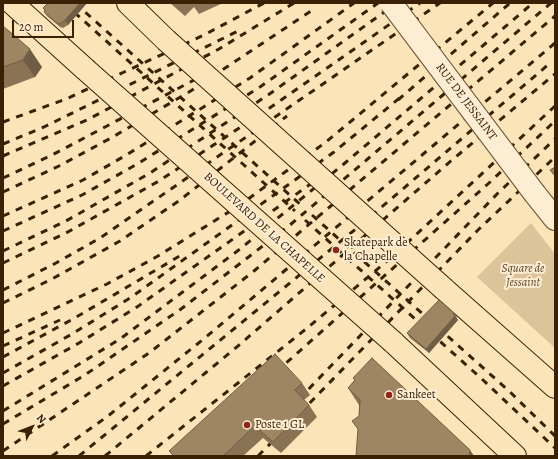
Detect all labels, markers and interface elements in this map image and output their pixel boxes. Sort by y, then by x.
scale bar [14,12,76,38]
text: 20 m [19,19,43,35]
street label: RUE DE JESSAINT [432,61,500,143]
street label: BOULEVARD DE LA CHAPELLE [200,170,328,286]
place label: Skatepark de la Chapelle [344,236,408,264]
marker: Skatepark de la Chapelle [331,245,341,255]
park label: Square de Jessaint [502,262,544,290]
place label: Sankeet [397,388,436,402]
marker: Sankeet [384,390,394,400]
north arrow [12,407,52,447]
text: N [33,411,50,427]
place label: Poste 1 GL [255,418,304,432]
marker: Poste 1 GL [242,420,252,430]

